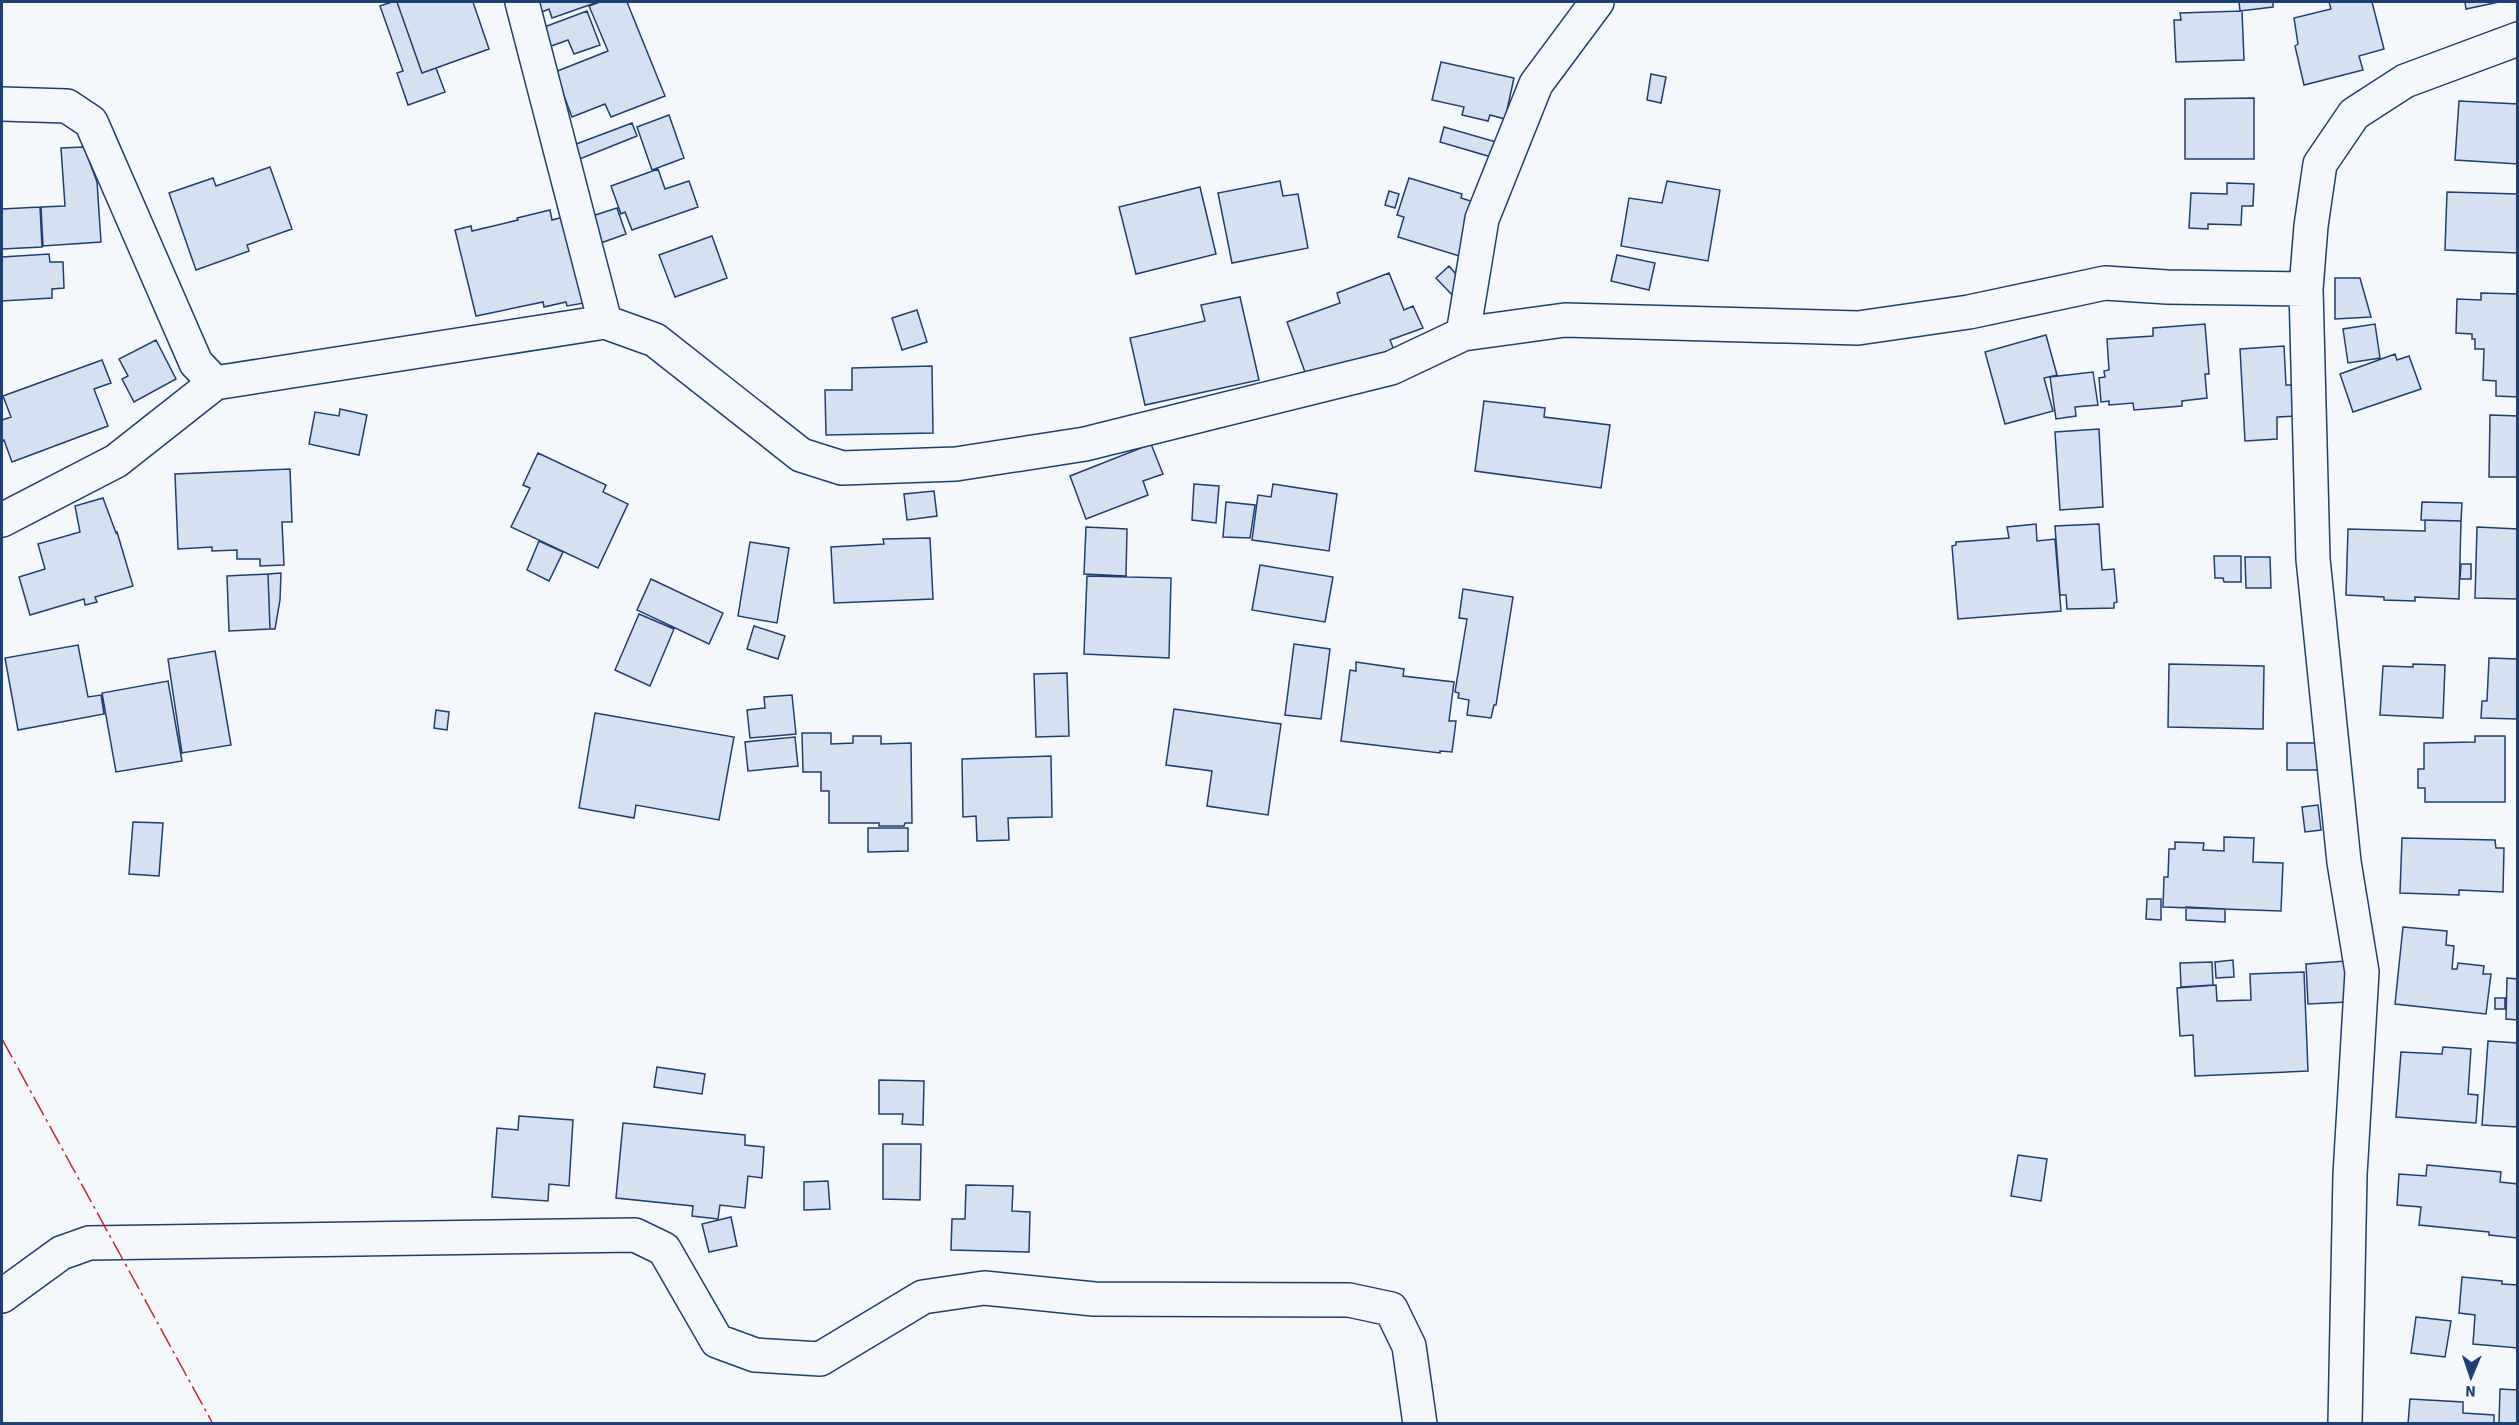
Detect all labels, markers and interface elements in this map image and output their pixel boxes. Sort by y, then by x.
north arrow [2441,1347,2501,1407]
text: N [2465,1380,2476,1402]

